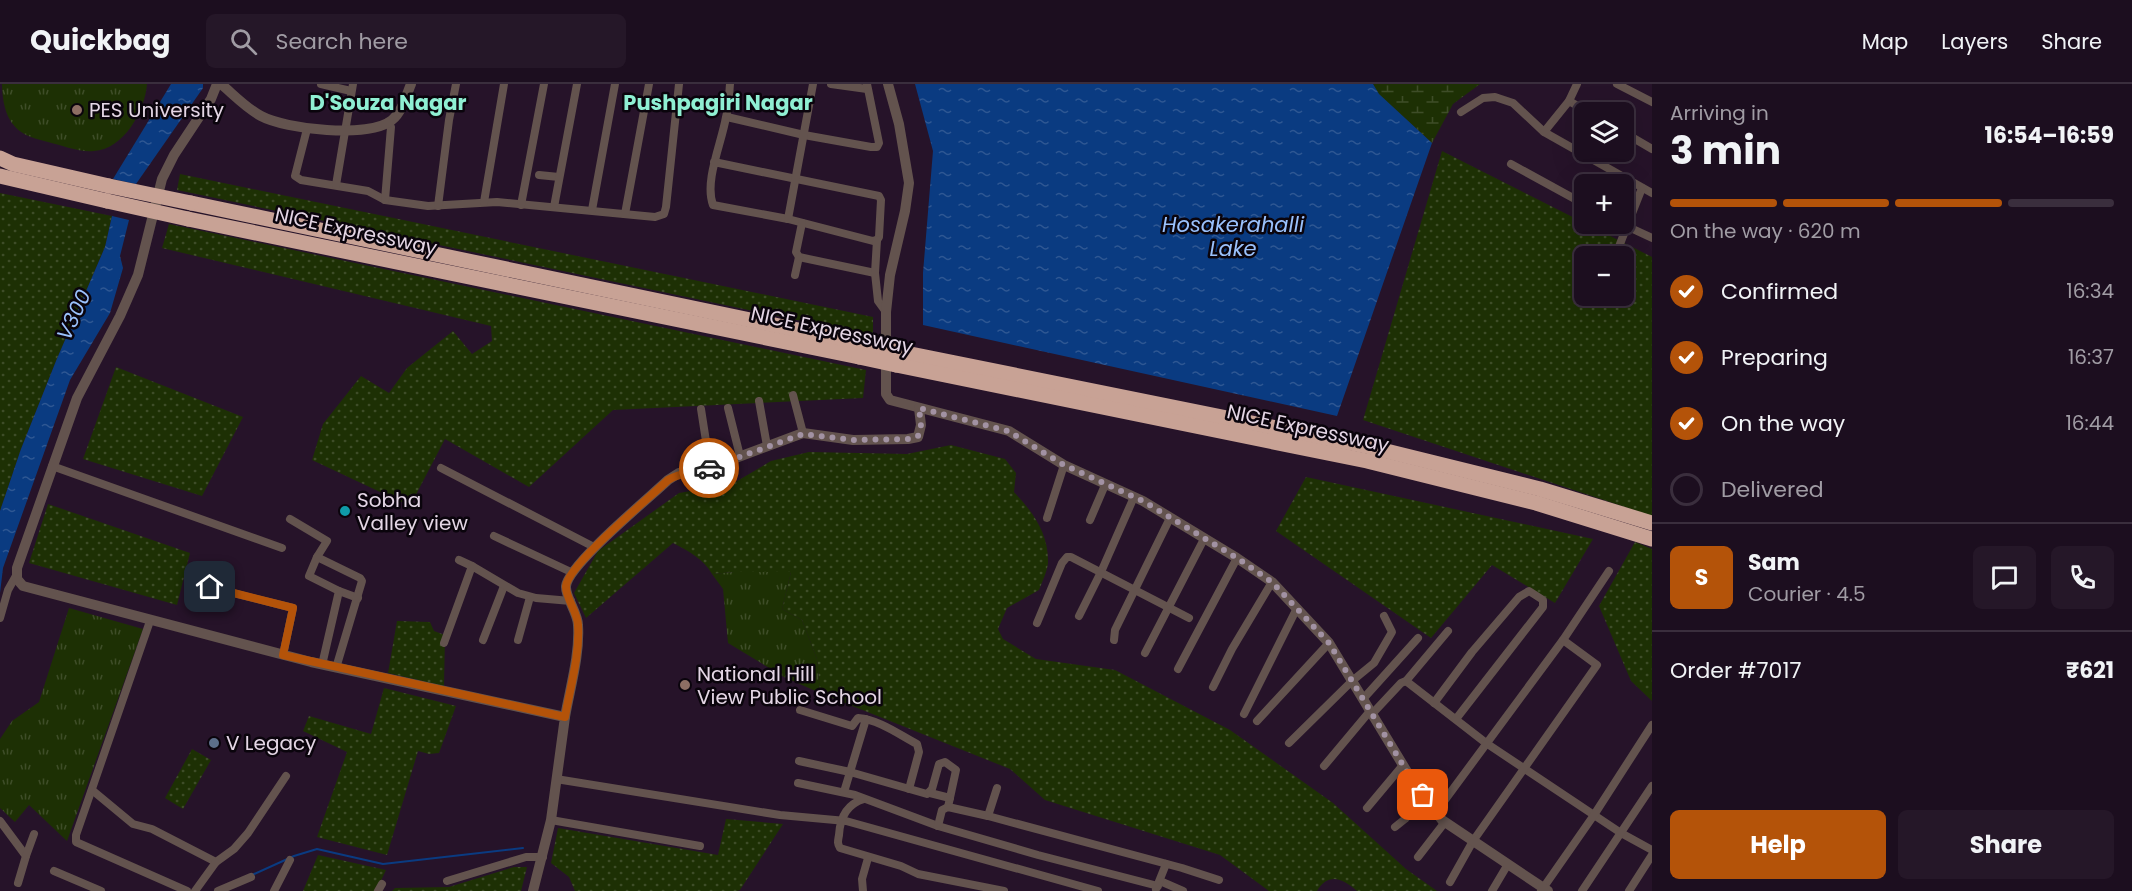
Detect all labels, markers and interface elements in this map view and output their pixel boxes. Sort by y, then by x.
search box [206,14,626,68]
text: Quickbag [30,21,170,60]
icon: search [227,25,260,58]
text: Search here [275,26,408,57]
text: Map [1862,27,1908,56]
text: Layers [1941,27,2008,56]
text: Share [2041,27,2102,56]
district label: D'Souza Nagar [309,88,467,117]
district label: Pushpagiri Nagar [623,88,813,117]
place label: PES University [89,96,224,124]
text: Arriving in [1670,99,1769,127]
map controls [1574,102,1634,306]
button: layers [1574,102,1634,162]
marker: PES University [70,103,84,117]
text: 16:54–16:59 [1985,120,2114,151]
text: 3 min [1670,123,1781,178]
button: + [1574,174,1634,234]
street label: NICE Expressway [272,200,440,262]
water label: Hosakerahalli Lake [1162,210,1305,263]
text: On the way · 620 m [1670,217,1860,245]
button: − [1574,246,1634,306]
icon: check [1670,275,1703,308]
text: Confirmed [1721,276,1838,307]
text: 16:34 [2066,277,2114,305]
water label: V300 [49,285,98,345]
street label: NICE Expressway [748,299,916,361]
icon: check [1670,341,1703,374]
text: Preparing [1721,342,1828,373]
text: 16:37 [2068,343,2114,371]
street label: NICE Expressway [1224,397,1392,459]
icon: check [1670,407,1703,440]
text: On the way [1721,408,1845,439]
text: 16:44 [2065,409,2114,437]
courier [679,438,739,498]
icon: car [693,452,726,485]
text: Delivered [1721,474,1824,505]
place label: Sobha Valley view [357,486,468,537]
marker: Sobha Valley view [338,504,352,518]
button: chat [1973,546,2036,609]
button: phone [2051,546,2114,609]
text: Sam [1748,547,1800,578]
pin [184,561,235,612]
text: S [1695,562,1708,593]
icon: home [193,570,226,603]
text: Courier · 4.5 [1748,580,1866,608]
text: Order #7017 [1670,655,1801,686]
text: ₹621 [2066,655,2114,686]
place label: National Hill View Public School [697,660,882,711]
marker: National Hill View Public School [678,678,692,692]
place label: V Legacy [226,729,316,757]
marker: V Legacy [207,736,221,750]
pin [1397,769,1448,820]
icon: bag [1406,778,1439,811]
button: Help [1670,810,1886,879]
button: Share [1898,810,2114,879]

